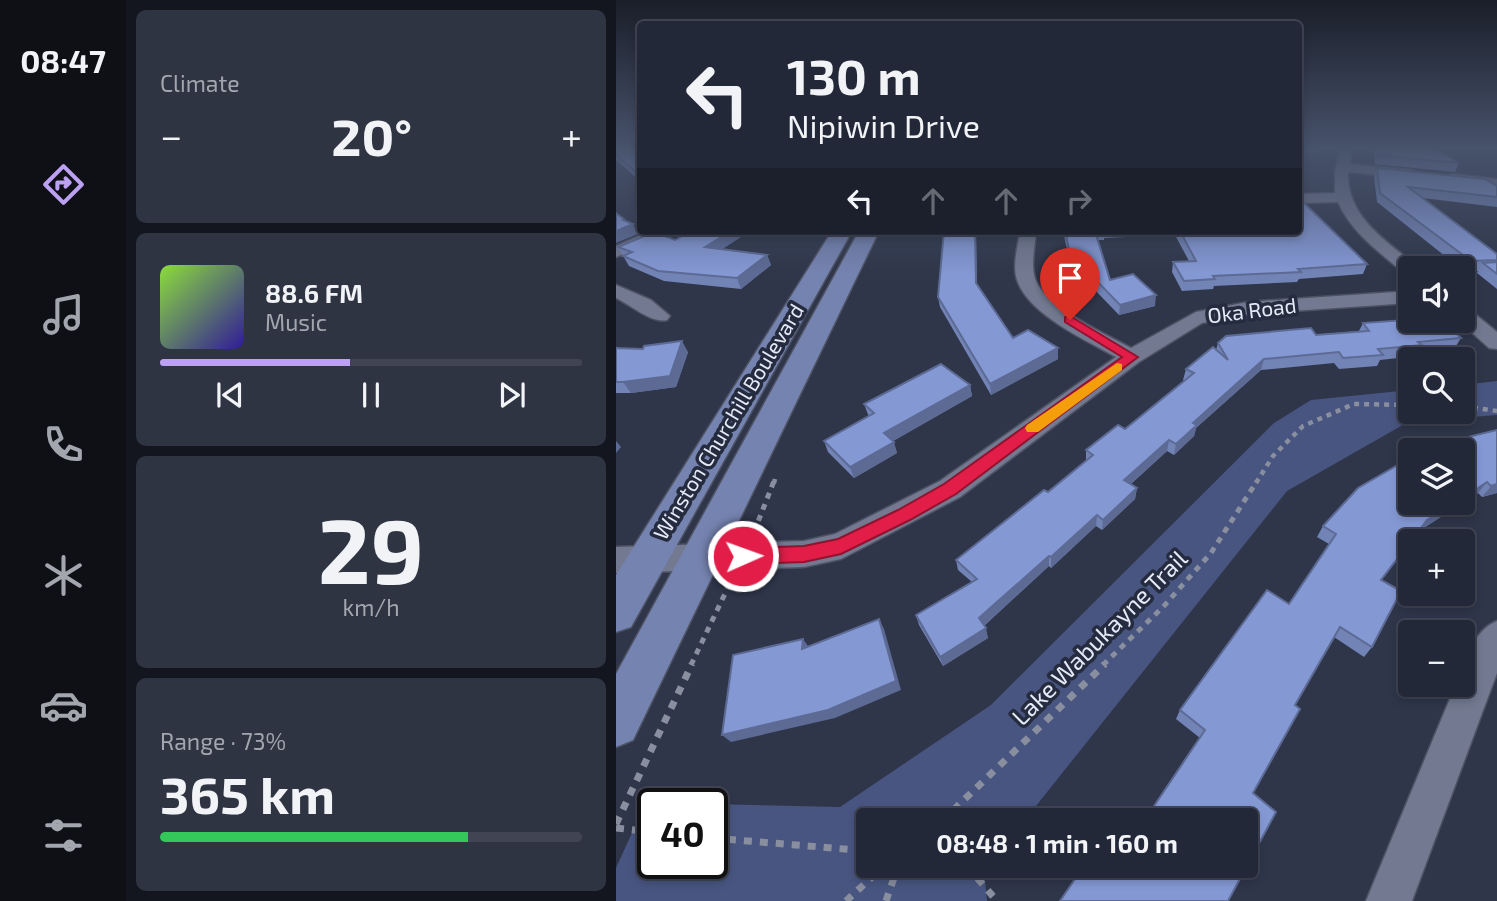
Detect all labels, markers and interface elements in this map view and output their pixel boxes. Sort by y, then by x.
text: 08:47 [20,41,106,79]
text: 130 m [787,46,921,105]
icon: left [672,49,763,140]
text: Climate [160,69,240,97]
text: 20° [331,104,412,166]
text: Nipiwin Drive [787,106,980,144]
text: − [160,112,182,158]
text: + [561,112,582,158]
icon: directions [39,160,88,209]
icon: left [841,182,879,220]
icon: ahead [914,182,952,220]
icon: ahead [987,182,1025,220]
icon: right [1060,182,1098,220]
pin [1040,248,1100,320]
map controls [1398,256,1475,697]
button: sound [1398,256,1475,333]
icon: arrive [1051,259,1089,297]
text: 88.6 FM [265,277,363,308]
icon: music [39,290,88,339]
street label: Oka Road [1206,292,1298,327]
street label: Winston Churchill Boulevard [647,299,808,544]
text: Music [265,308,327,336]
button: search [1398,347,1475,424]
icon: previous [211,376,249,414]
icon: pause [352,376,390,414]
icon: next [493,376,531,414]
icon: phone [39,420,88,469]
button: layers [1398,438,1475,515]
text: 29 [318,493,424,602]
position arrow [706,519,780,593]
button: + [1398,529,1475,606]
street label: Lake Wabukayne Trail [1005,543,1192,730]
icon: climate [39,551,88,600]
text: km/h [342,593,400,621]
button: − [1398,620,1475,697]
icon: car [39,681,88,730]
text: Range · 73% [160,727,286,755]
text: 365 km [160,762,335,824]
speed limit sign: 40 [637,788,728,879]
icon: filters [39,811,88,860]
text: 08:48 · 1 min · 160 m [936,827,1178,858]

